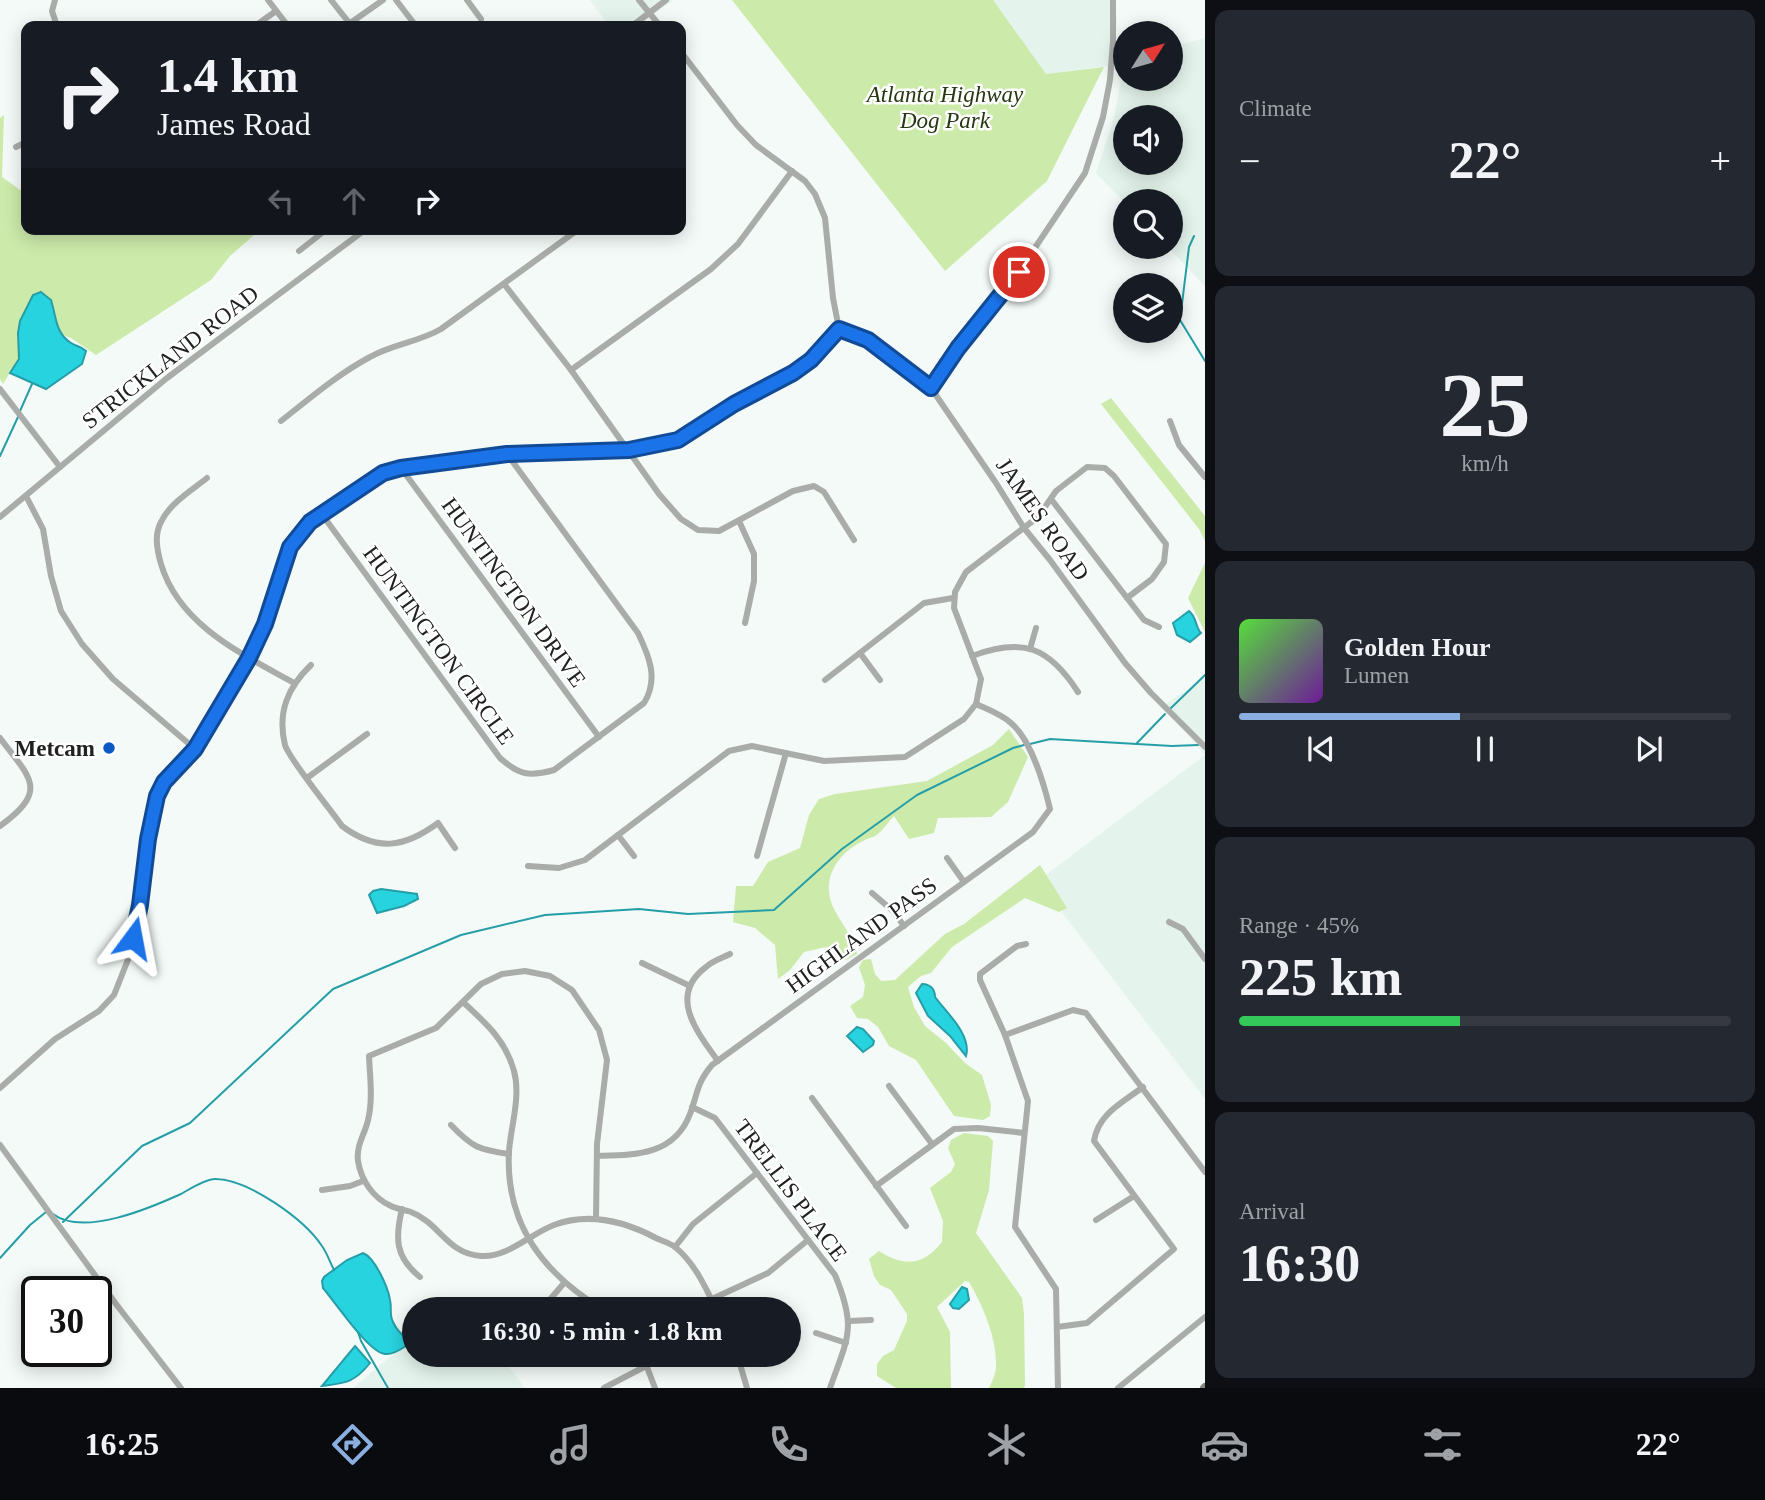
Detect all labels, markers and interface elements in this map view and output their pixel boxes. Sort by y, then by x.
north arrow [1113,21,1183,91]
map controls [1113,21,1183,343]
text: 1.4 km [157,48,299,103]
icon: right [42,49,133,140]
park label: Atlanta Highway Dog Park [865,82,1024,133]
text: Climate [1239,96,1312,121]
button: sound [1113,105,1183,175]
text: James Road [157,106,311,142]
text: 22° [1449,132,1521,189]
text: − [1239,140,1260,182]
text: + [1710,140,1731,182]
icon: left [262,182,300,220]
icon: ahead [335,182,373,220]
icon: right [408,182,446,220]
button: search [1113,189,1183,259]
pin [989,242,1049,302]
icon: arrive [1000,253,1038,291]
button: layers [1113,273,1183,343]
street label: STRICKLAND ROAD [77,281,263,434]
text: 25 [1440,355,1531,456]
text: km/h [1461,451,1509,476]
street label: JAMES ROAD [991,453,1094,585]
street label: HUNTINGTON DRIVE [437,493,591,692]
street label: HUNTINGTON CIRCLE [358,541,519,749]
text: Golden Hour [1344,633,1491,662]
text: Lumen [1344,663,1409,688]
icon: previous [1302,730,1340,768]
icon: pause [1466,730,1504,768]
icon: next [1630,730,1668,768]
place label: Metcam [15,736,95,761]
marker: Metcam [101,740,117,756]
street label: HIGHLAND PASS [781,872,941,998]
position arrow [96,901,170,975]
text: Range · 45% [1239,913,1359,938]
text: 225 km [1239,949,1402,1006]
street label: TRELLIS PLACE [729,1115,852,1266]
text: Arrival [1239,1199,1305,1224]
text: 16:30 [1239,1235,1360,1292]
speed limit sign: 30 [21,1276,112,1367]
text: 16:30 · 5 min · 1.8 km [481,1317,722,1346]
icon: directions [328,1420,377,1469]
icon: music [546,1420,595,1469]
icon: phone [764,1420,813,1469]
icon: climate [982,1420,1031,1469]
icon: car [1200,1420,1249,1469]
icon: filters [1418,1420,1467,1469]
text: 16:25 [84,1426,159,1462]
text: 22° [1636,1426,1680,1462]

